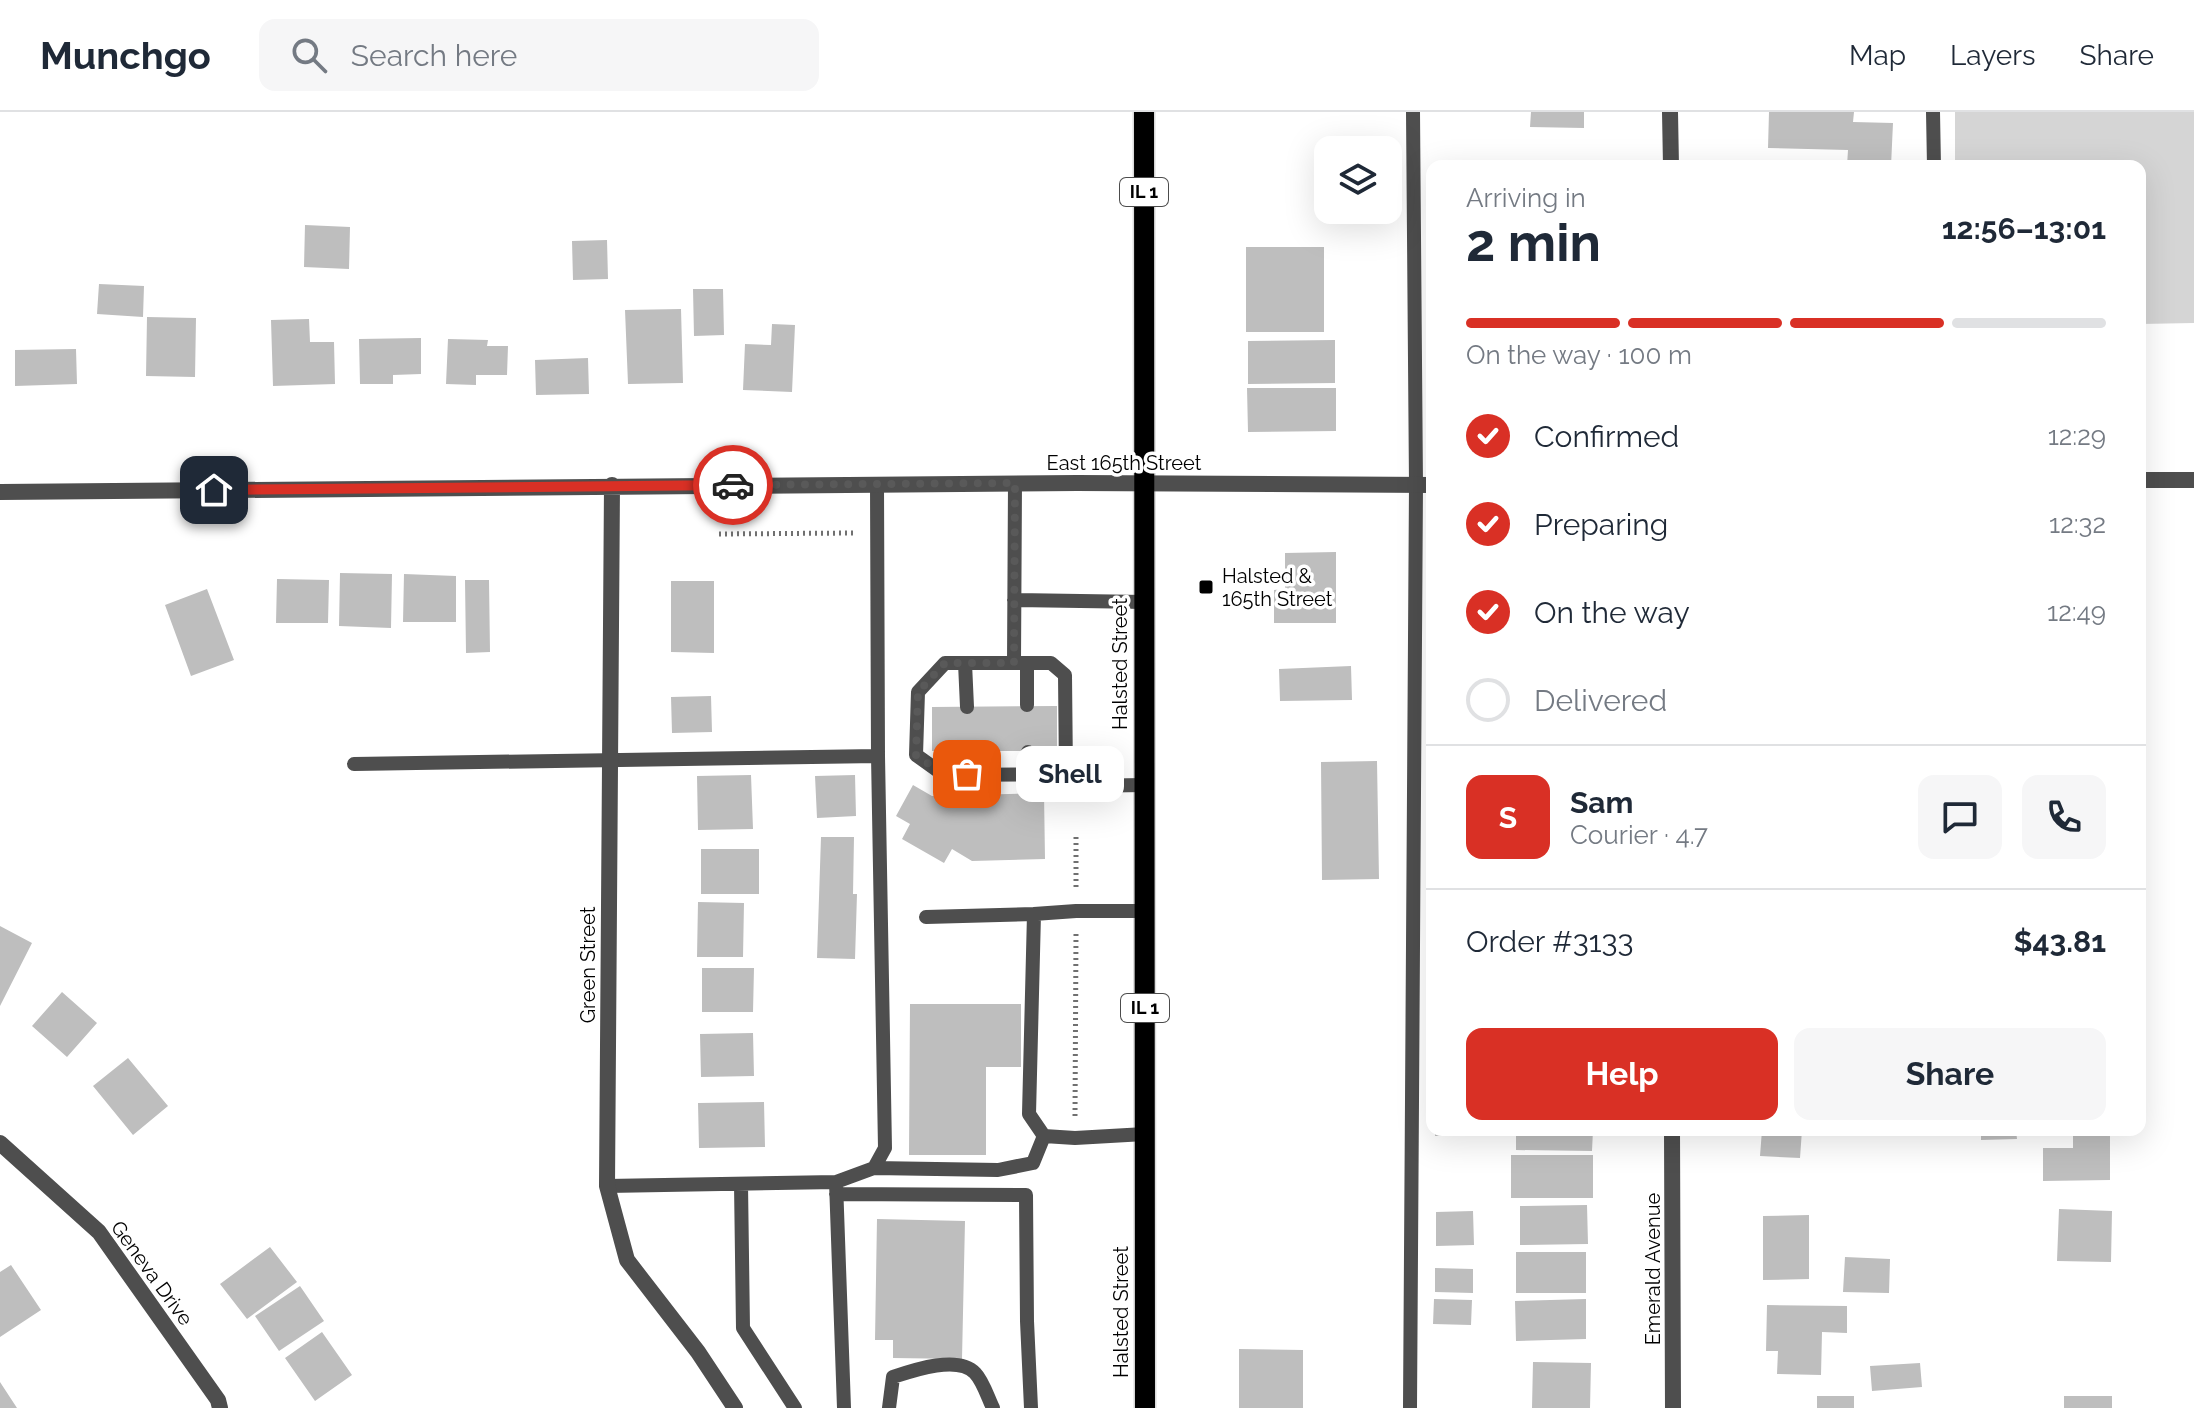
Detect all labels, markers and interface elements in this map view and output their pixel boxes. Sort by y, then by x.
search box [259,19,819,91]
text: Munchgo [40,33,211,78]
icon: search [287,33,331,77]
text: Search here [351,38,517,73]
text: Map [1849,39,1906,72]
text: Layers [1950,39,2036,72]
text: Share [2080,39,2154,72]
map controls [1314,136,1402,224]
button: layers [1314,136,1402,224]
road number: IL 1 [1120,178,1168,206]
text: Arriving in [1466,183,1586,213]
text: 12:56–13:01 [1942,211,2106,246]
text: 2 min [1466,212,1601,273]
text: On the way · 100 m [1466,340,1692,370]
icon: check [1466,414,1510,458]
text: Confirmed [1534,419,1679,454]
text: 12:29 [2048,421,2106,451]
courier [693,445,773,525]
street label: East 165th Street [1047,451,1202,475]
pin [180,456,248,524]
icon: car [711,463,755,507]
icon: home [192,468,236,512]
icon: check [1466,502,1510,546]
text: Preparing [1534,507,1668,542]
text: 12:32 [2049,509,2106,539]
place label: Halsted & 165th Street [1222,564,1333,611]
marker: Halsted & 165th Street [1197,578,1215,596]
icon: check [1466,590,1510,634]
text: On the way [1534,595,1690,630]
text: 12:49 [2047,597,2106,627]
street label: Halsted Street [1108,598,1132,730]
text: Delivered [1534,683,1667,718]
pin [933,740,1001,808]
callout: Shell [1015,746,1123,802]
icon: bag [945,752,989,796]
text: Shell [1038,759,1102,789]
button: chat [1918,775,2002,859]
button: phone [2022,775,2106,859]
text: Sam [1570,785,1633,820]
text: S [1499,800,1517,835]
text: Courier · 4.7 [1570,820,1708,850]
street label: Green Street [576,906,600,1023]
text: Order #3133 [1466,924,1634,959]
text: $43.81 [2013,924,2106,959]
road number: IL 1 [1121,994,1169,1022]
button: Help [1466,1028,1778,1120]
button: Share [1794,1028,2106,1120]
street label: Emerald Avenue [1641,1192,1665,1345]
street label: Geneva Drive [106,1216,198,1330]
street label: Halsted Street [1109,1246,1133,1378]

